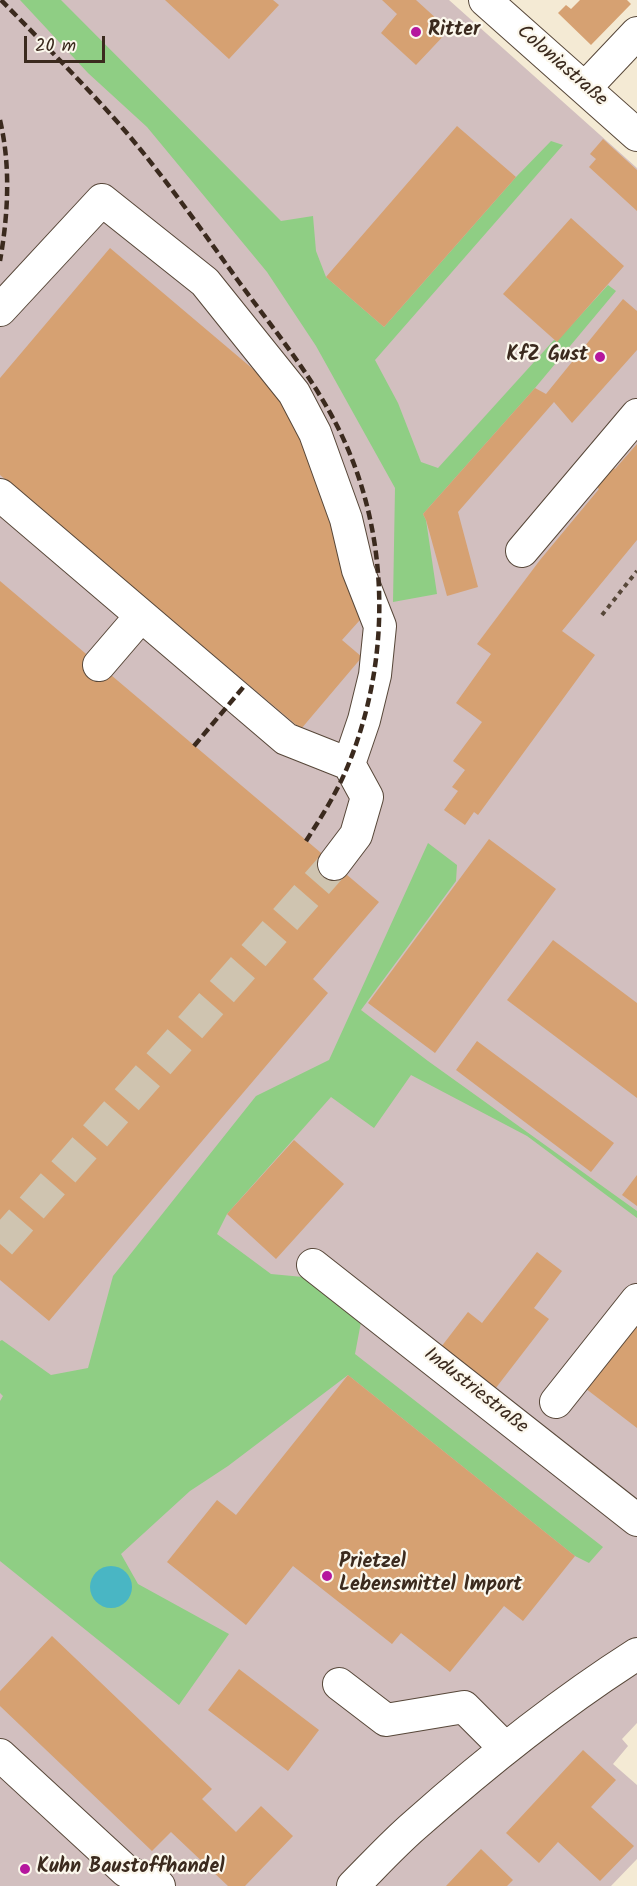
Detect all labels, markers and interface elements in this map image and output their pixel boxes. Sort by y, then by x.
place label: Ritter [428,20,480,44]
street label: Coloniastraße [511,21,611,113]
scale bar [27,24,108,62]
marker: Ritter [409,25,423,39]
text: 20 m [35,32,76,61]
place label: KfZ Gust [507,345,588,369]
marker: KfZ Gust [593,350,607,364]
street label: Industriestraße [418,1344,532,1440]
place label: Prietzel Lebensmittel Import [339,1552,522,1599]
marker: Prietzel Lebensmittel Import [320,1569,334,1583]
place label: Kuhn Baustoffhandel [37,1857,224,1881]
marker: Kuhn Baustoffhandel [18,1862,32,1876]

